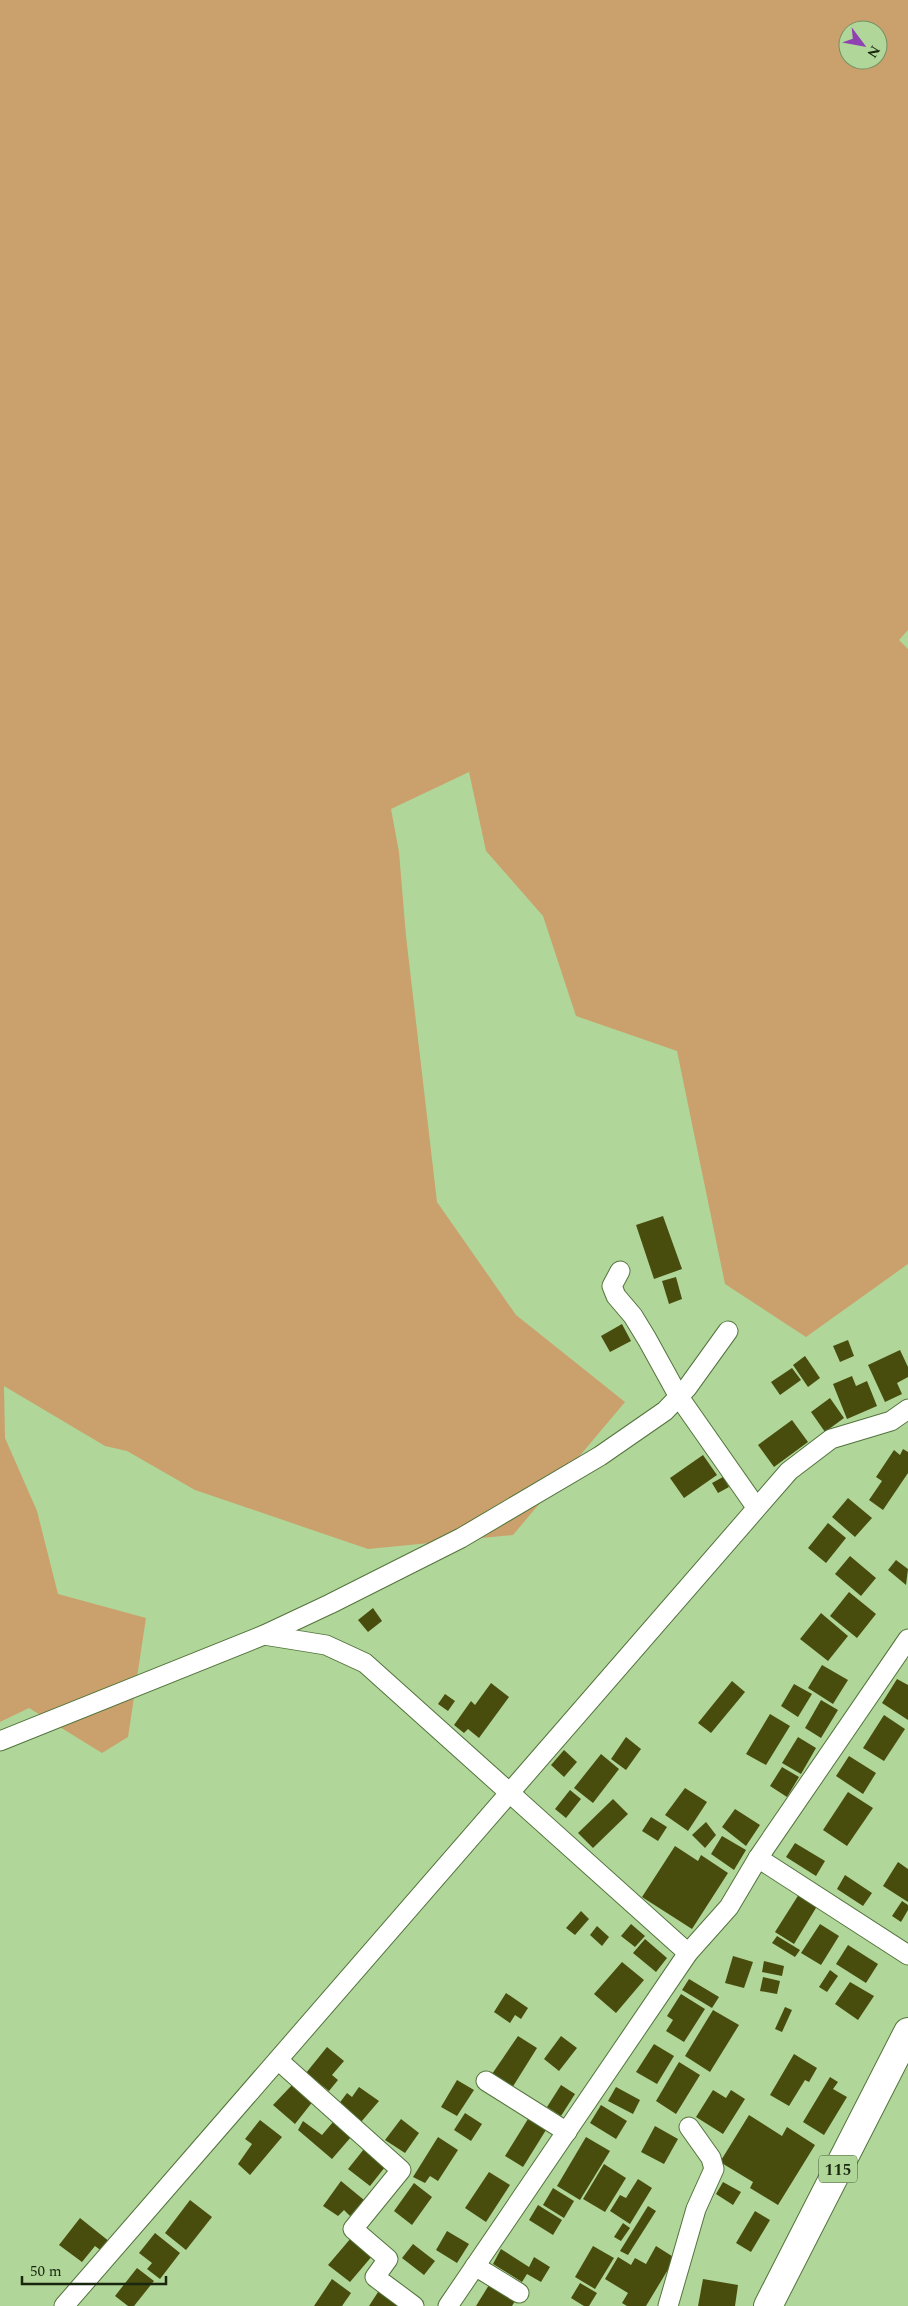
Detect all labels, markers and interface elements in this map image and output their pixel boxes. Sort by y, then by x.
north arrow [838,20,888,70]
text: N [862,41,886,62]
road number: 115 [819,2156,857,2182]
scale bar [22,2254,166,2286]
text: 50 m [30,2260,62,2283]

